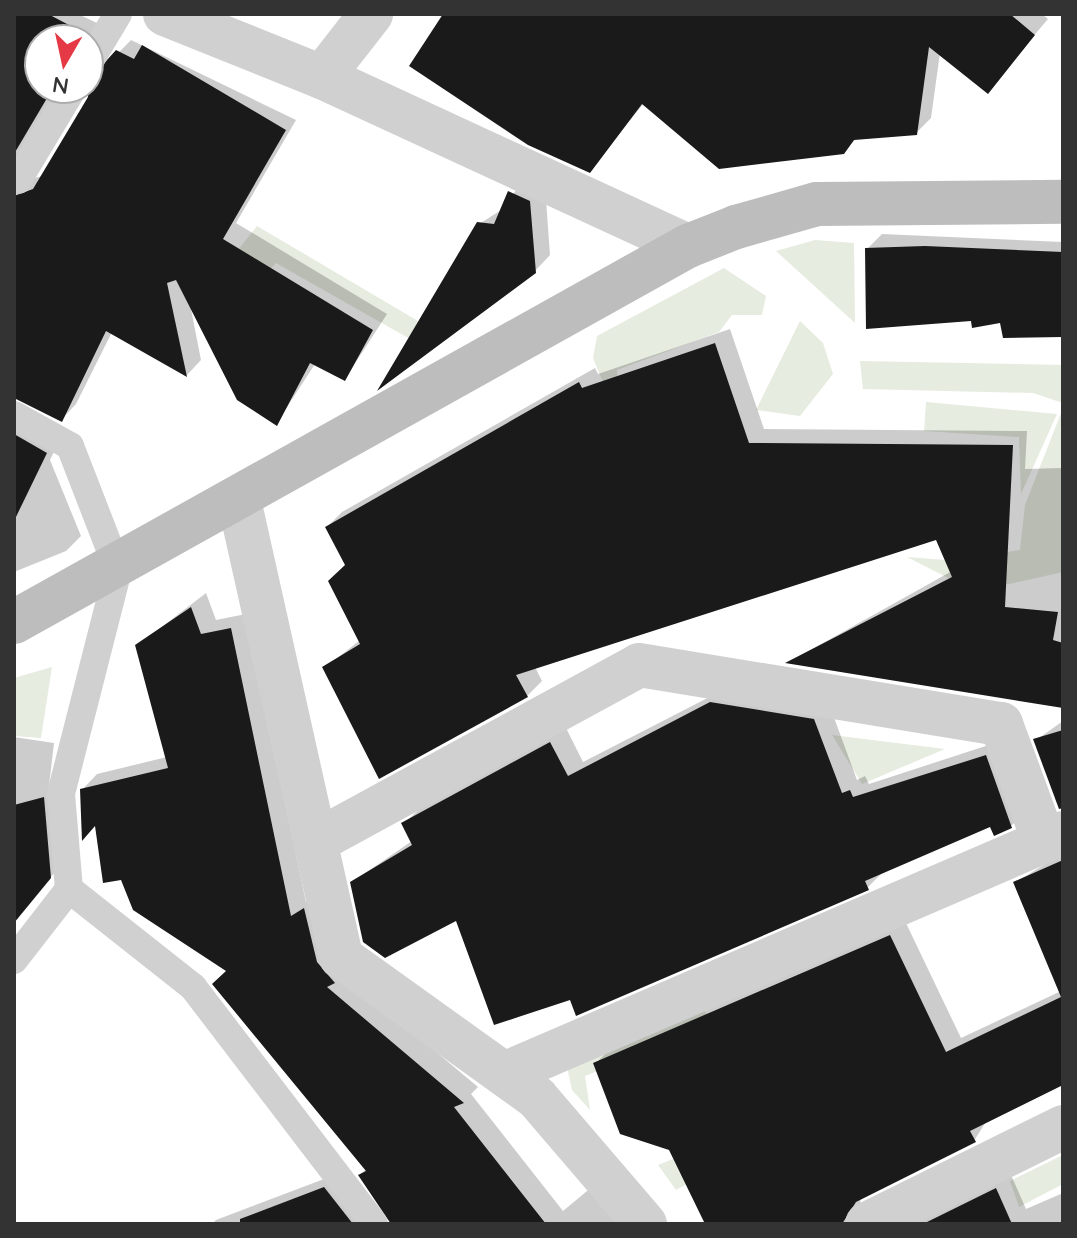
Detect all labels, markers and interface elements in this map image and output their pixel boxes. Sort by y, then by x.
north arrow [24,24,104,104]
text: N [50,71,71,101]

